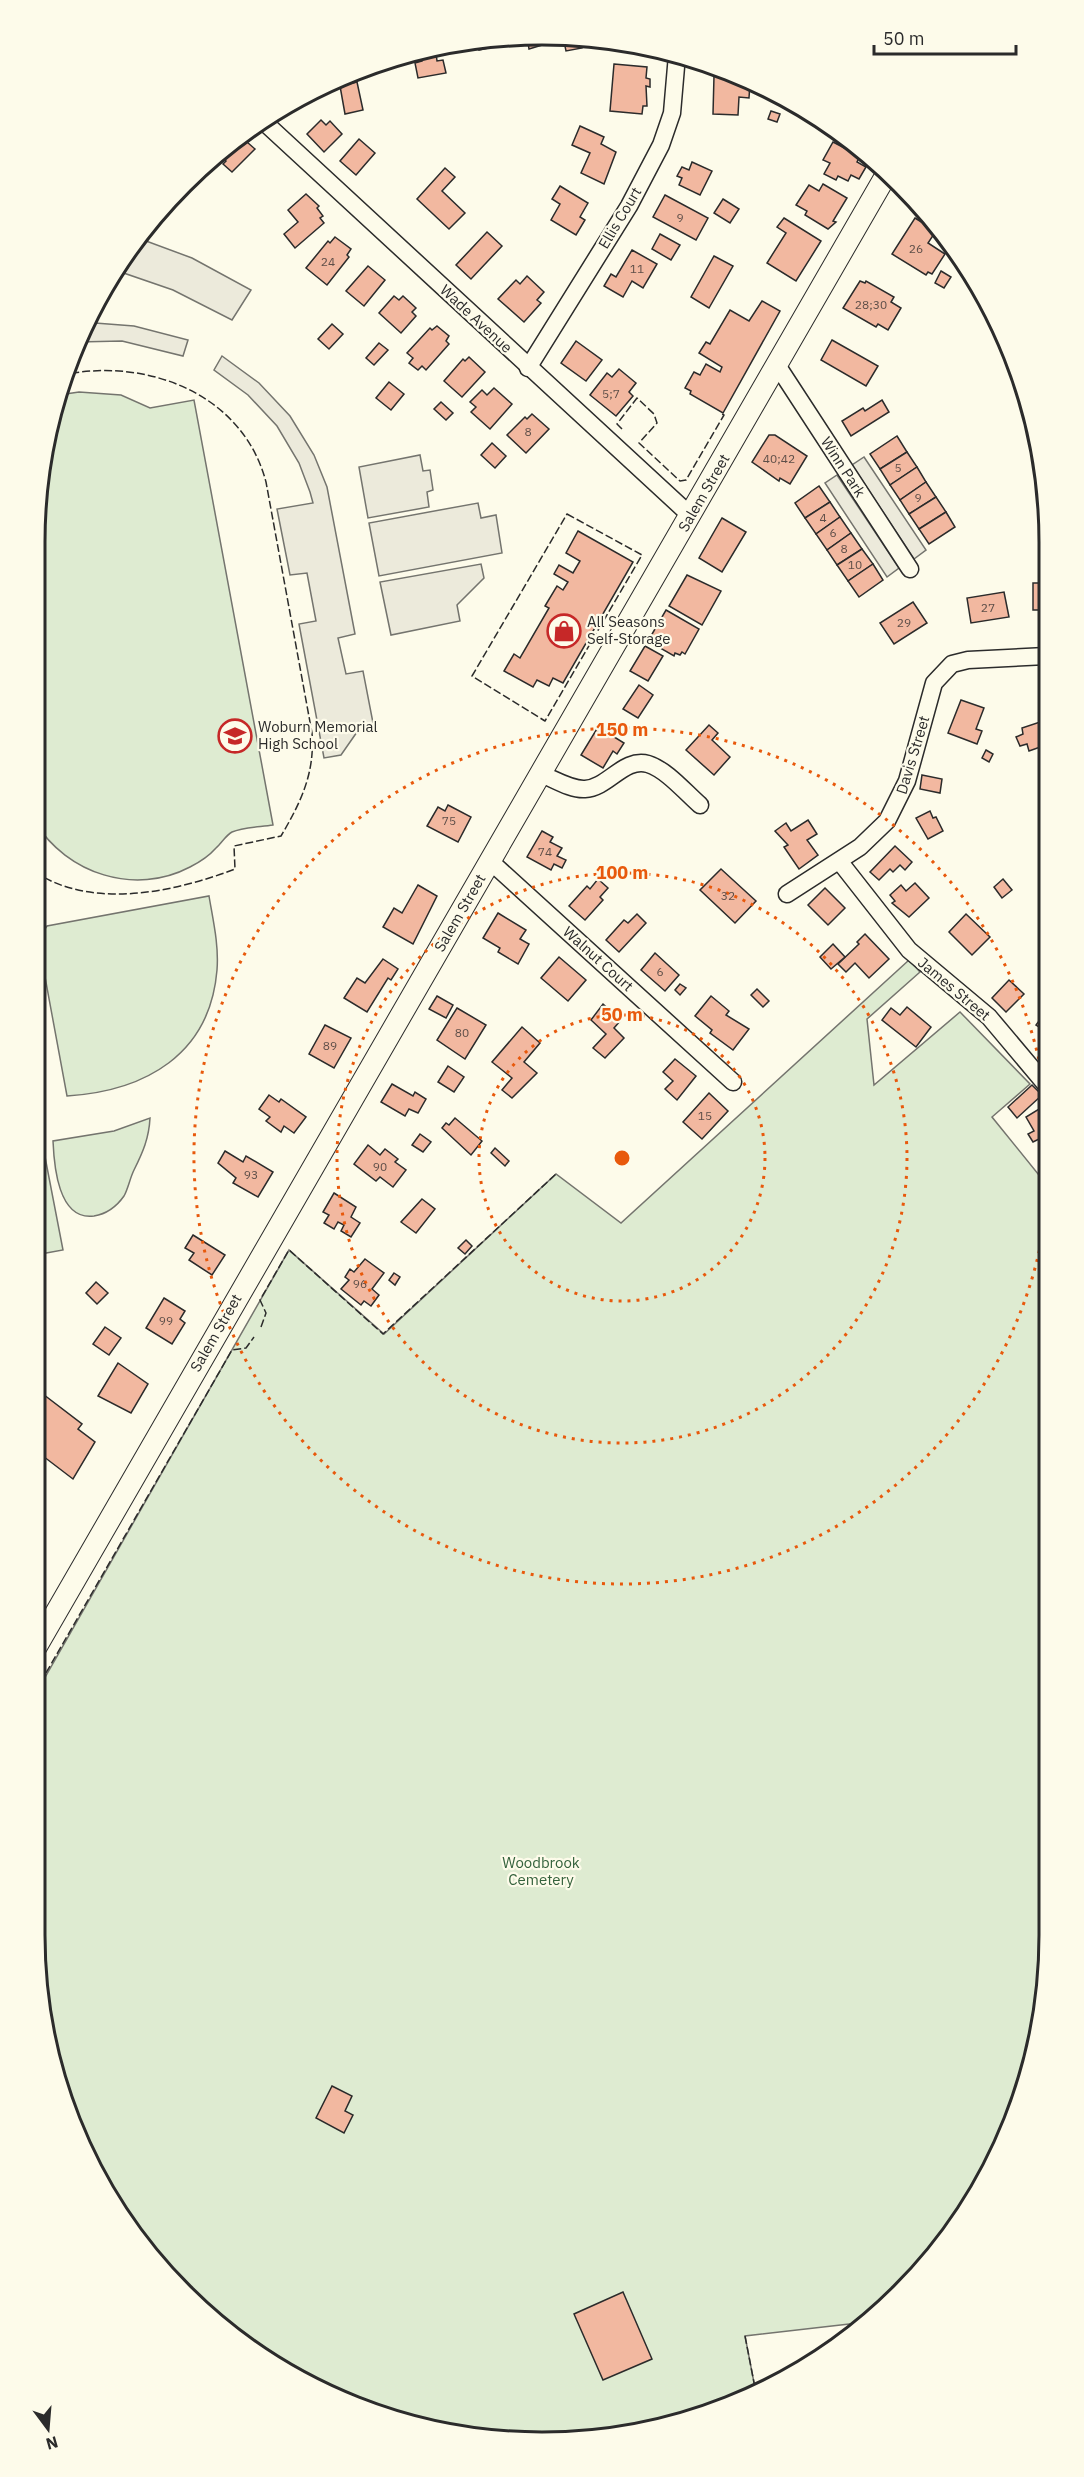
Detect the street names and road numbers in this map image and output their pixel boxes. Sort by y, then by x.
street label: Ellis Court [594,183,645,252]
street label: Wade Avenue [436,280,516,357]
street label: Winn Park [817,433,870,501]
street label: Salem Street [674,450,734,535]
street label: Davis Street [892,713,933,796]
street label: Salem Street [430,870,490,955]
street label: Walnut Court [559,922,637,995]
street label: James Street [914,953,995,1024]
street label: Salem Street [186,1290,246,1375]

